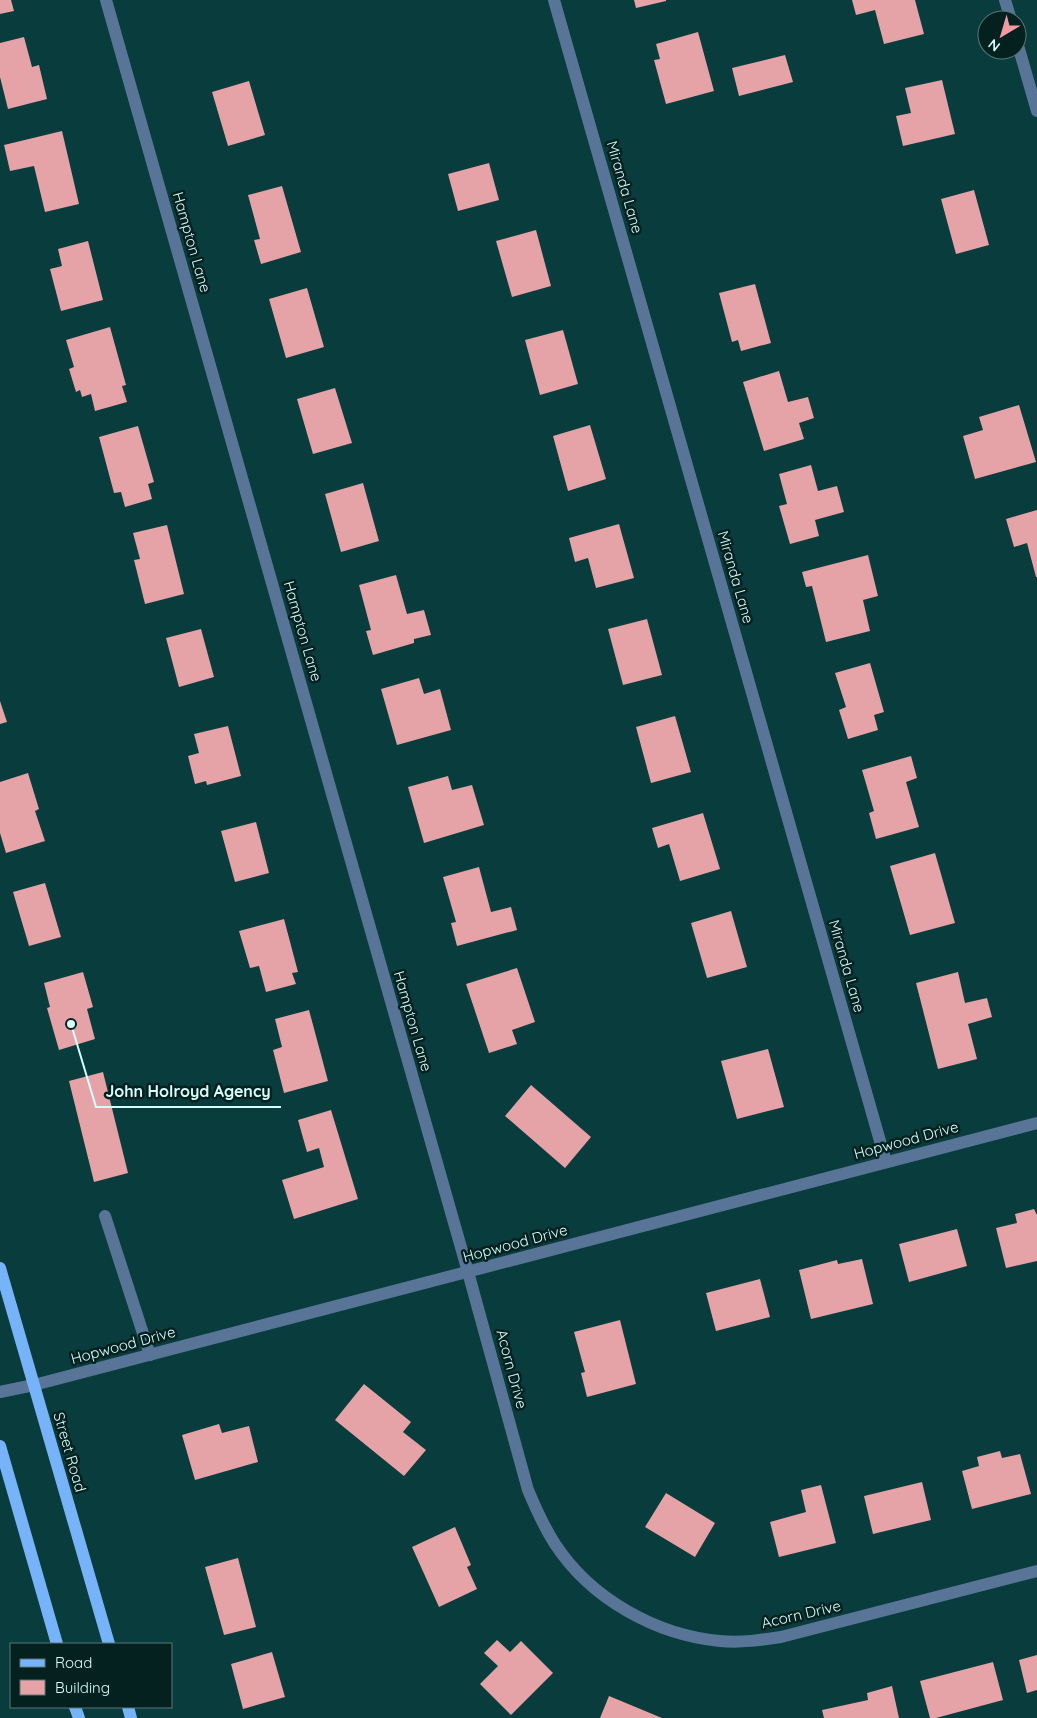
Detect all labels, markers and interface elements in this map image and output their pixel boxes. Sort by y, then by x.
north arrow [977,10,1027,60]
text: N [984,35,1004,56]
street label: Miranda Lane [603,138,647,236]
street label: Hampton Lane [169,190,215,294]
street label: Miranda Lane [714,528,758,626]
street label: Hampton Lane [280,579,326,683]
street label: Miranda Lane [825,917,869,1015]
street label: Hampton Lane [390,969,436,1073]
callout: John Holroyd Agency [96,1076,281,1107]
text: John Holroyd Agency [105,1081,271,1101]
street label: Hopwood Drive [852,1117,960,1163]
street label: Hopwood Drive [461,1220,569,1266]
street label: Hopwood Drive [69,1322,177,1368]
street label: Acorn Drive [492,1327,532,1411]
street label: Street Road [50,1410,90,1494]
street label: Acorn Drive [759,1596,843,1632]
legend [10,1643,172,1708]
text: Road [55,1653,92,1672]
text: Building [55,1678,110,1697]

